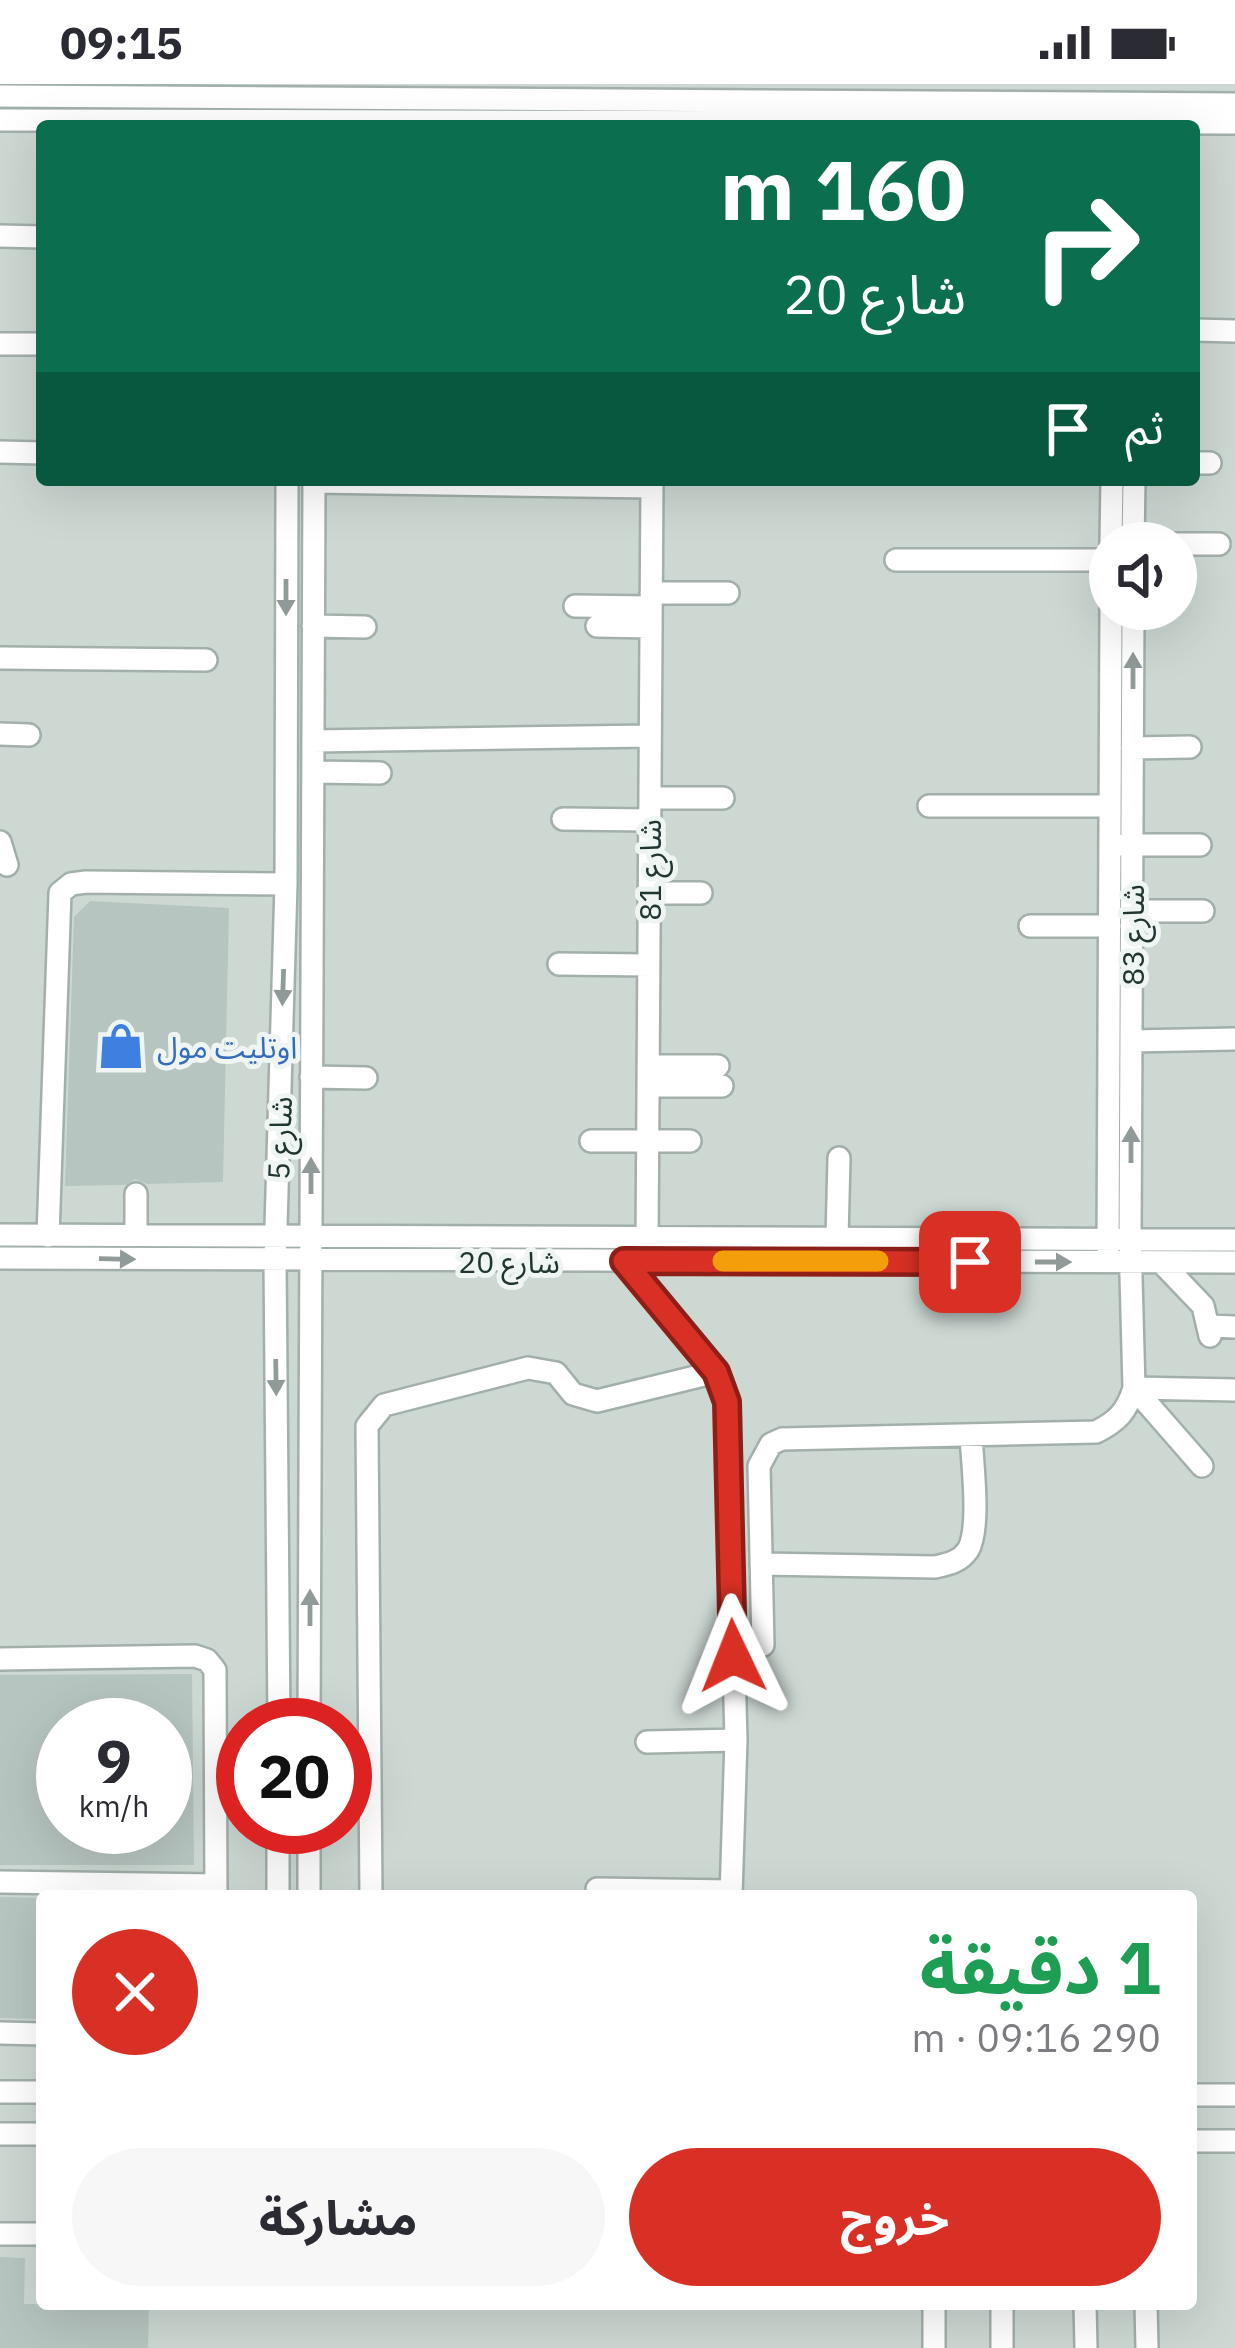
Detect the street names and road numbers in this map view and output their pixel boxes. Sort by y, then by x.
street label: شارع 81 [630,819,673,921]
street label: شارع 83 [1113,884,1156,986]
street label: شارع 5 [258,1096,304,1181]
street label: شارع 20 [458,1242,560,1285]

